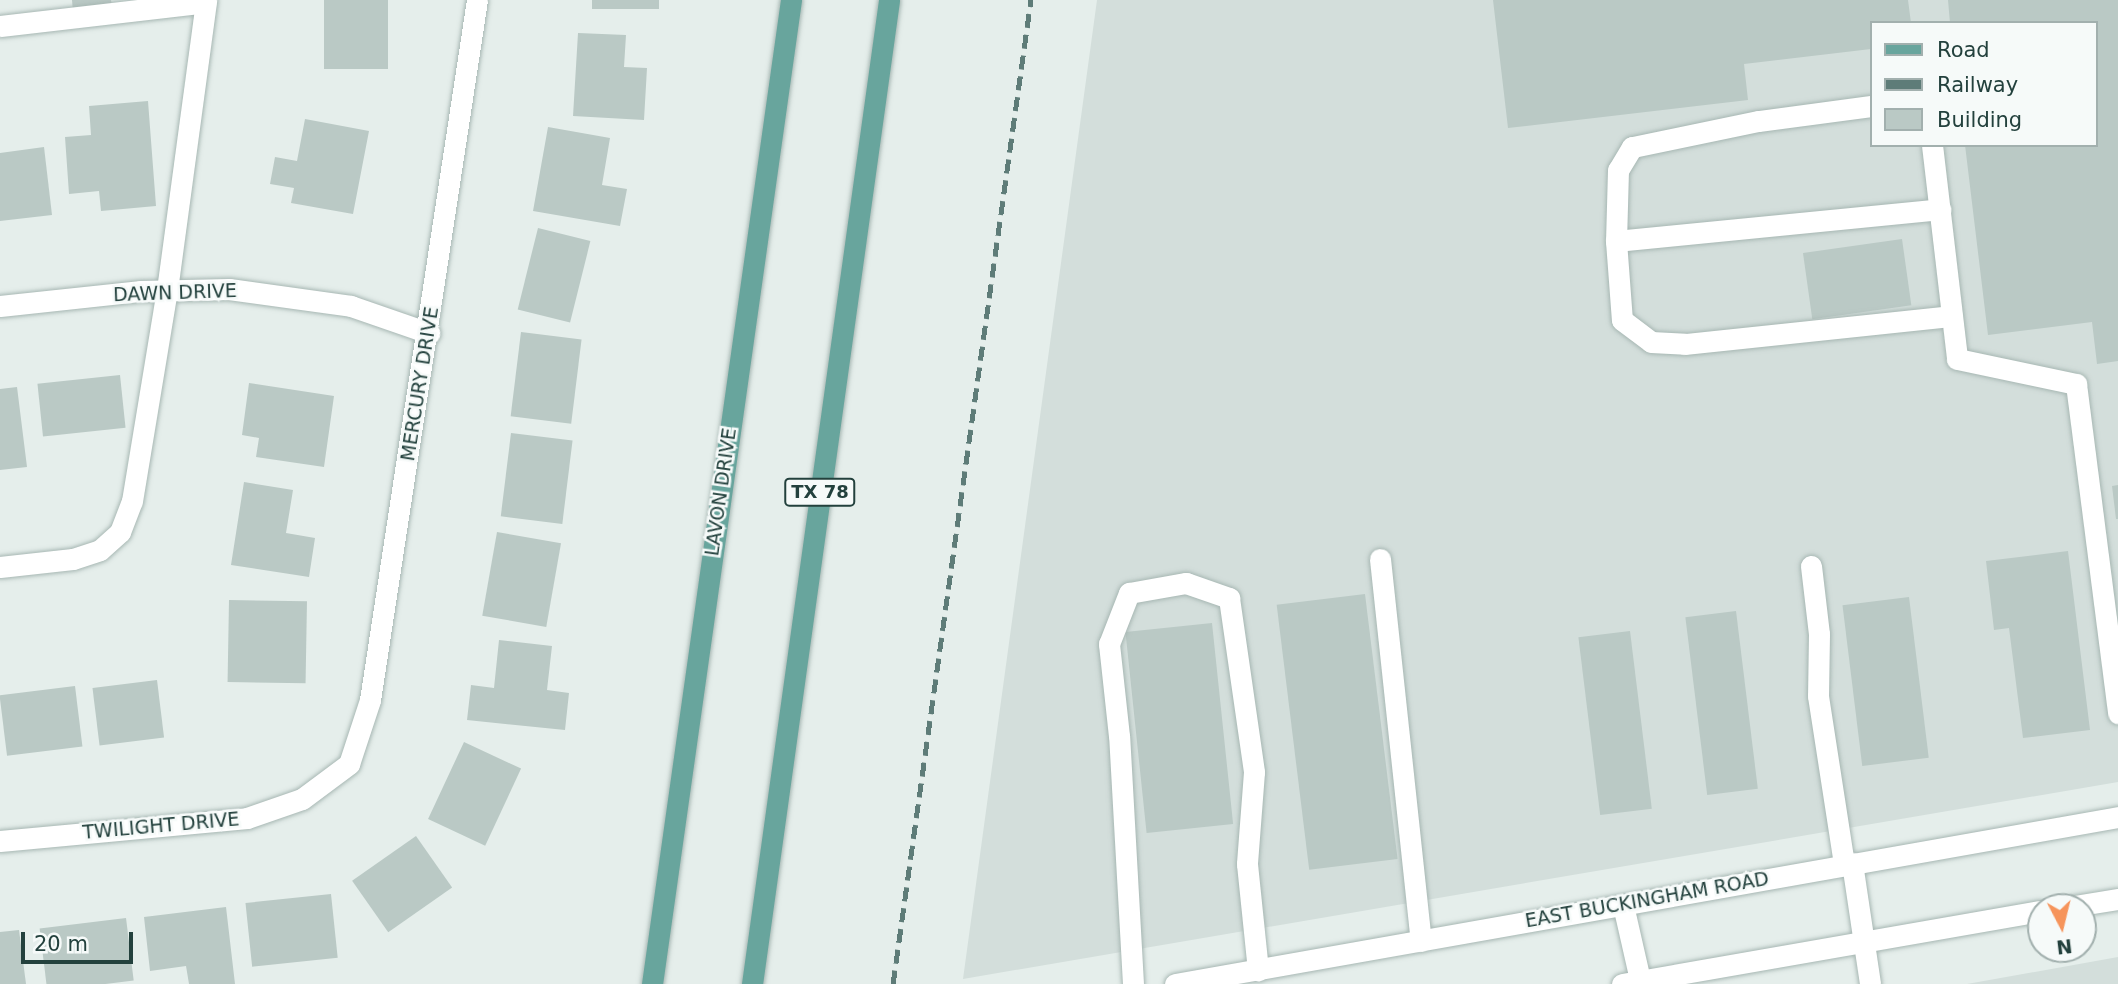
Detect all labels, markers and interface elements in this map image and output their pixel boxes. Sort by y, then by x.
legend [1870,21,2097,147]
text: Road [1937,38,1990,62]
text: Railway [1937,73,2018,97]
text: Building [1937,108,2022,132]
street label: DAWN DRIVE [113,279,237,307]
street label: MERCURY DRIVE [397,305,443,463]
street label: LAVON DRIVE [701,426,741,558]
road number: TX 78 [783,478,857,506]
street label: TWILIGHT DRIVE [82,808,240,844]
street label: EAST BUCKINGHAM ROAD [1523,867,1771,933]
north arrow [2027,893,2097,963]
scale bar [24,918,136,962]
text: 20 m [34,932,88,956]
text: N [2055,935,2074,959]

